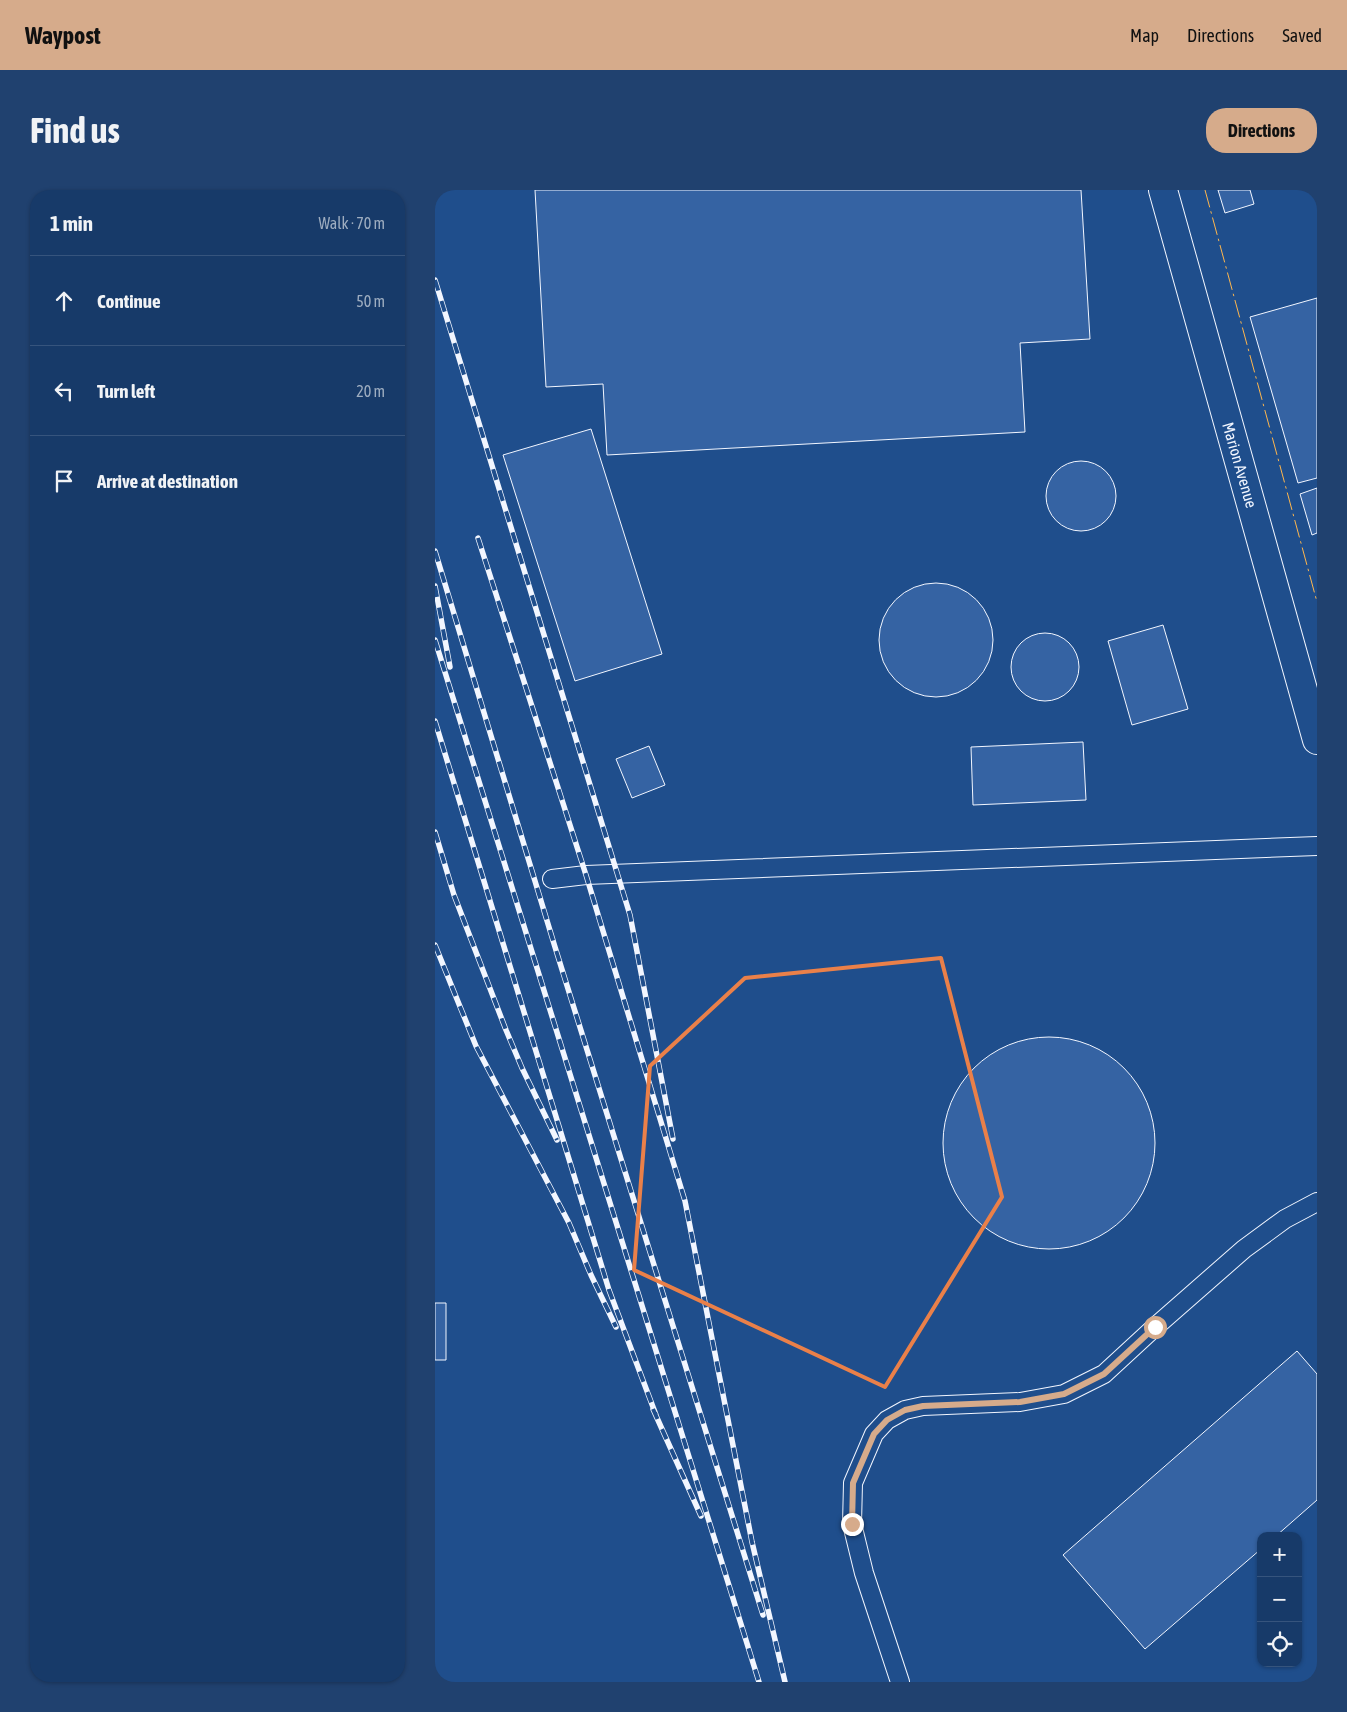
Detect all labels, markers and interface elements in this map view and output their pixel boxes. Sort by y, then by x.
text: Waypost [25,22,101,49]
text: Map [1130,25,1159,46]
text: Directions [1187,25,1254,46]
text: Saved [1282,25,1322,46]
button: Directions [1206,108,1317,153]
text: Find us [30,110,120,150]
text: 1 min [50,211,93,235]
text: Walk · 70 m [319,214,385,232]
icon: ahead [50,287,78,315]
text: Continue [97,290,161,312]
text: 50 m [356,292,385,310]
icon: left [50,377,78,405]
text: Turn left [97,380,155,402]
text: 20 m [356,382,385,400]
street label: Marion Avenue [1219,420,1261,510]
icon: arrive [50,467,78,495]
text: Arrive at destination [97,470,238,492]
route start [1144,1316,1167,1339]
route end [841,1513,864,1536]
map controls [1257,1532,1302,1667]
button: + [1257,1532,1302,1577]
button: − [1257,1577,1302,1622]
button: locate [1257,1622,1302,1667]

